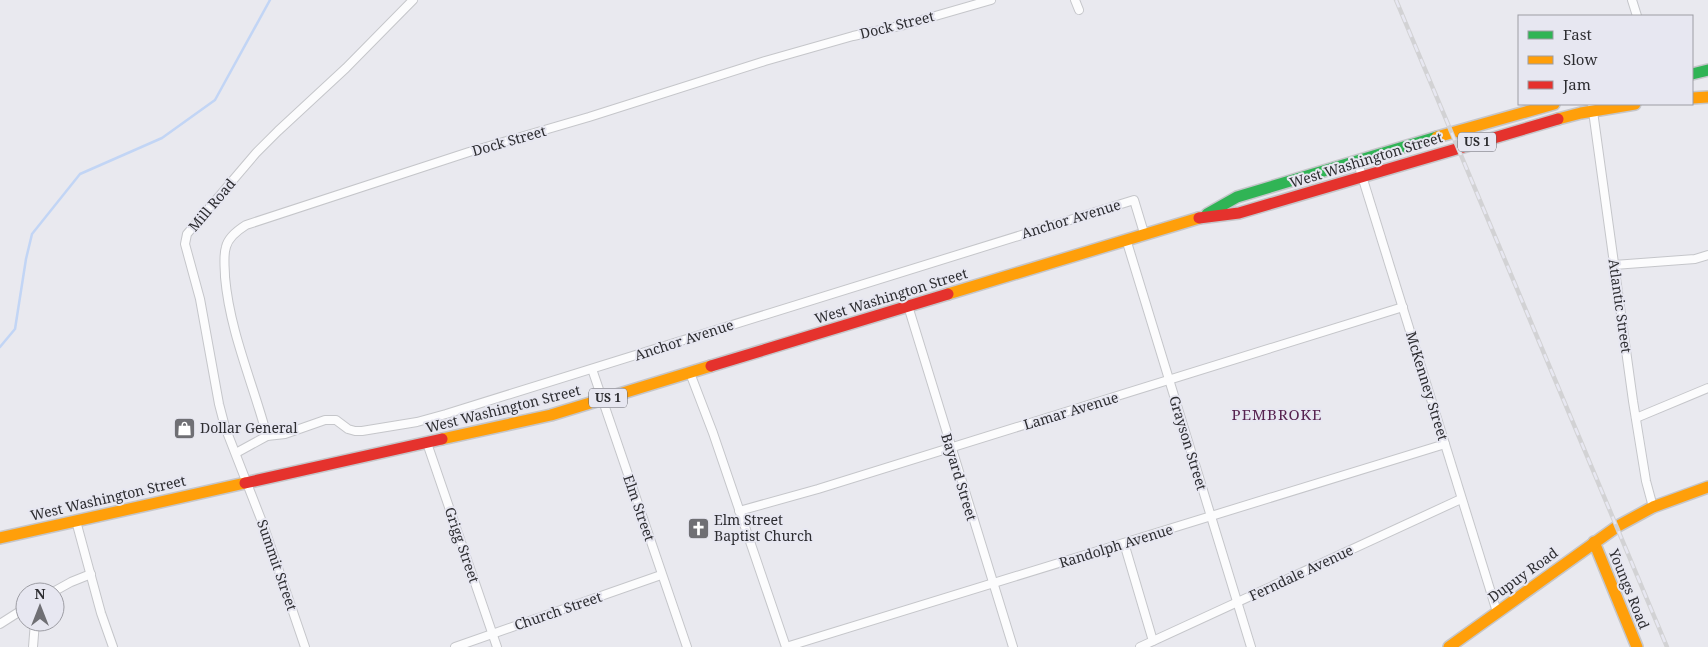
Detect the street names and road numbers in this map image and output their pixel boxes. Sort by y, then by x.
street label: Dock Street [858,6,936,43]
street label: Dock Street [470,121,548,160]
street label: West Washington Street [1287,127,1445,192]
road number: US 1 [1458,132,1496,152]
street label: Mill Road [184,174,240,235]
street label: Anchor Avenue [1019,194,1123,243]
street label: Atlantic Street [1604,258,1637,354]
street label: West Washington Street [812,263,970,328]
street label: Anchor Avenue [632,315,736,364]
street label: McKenney Street [1402,329,1453,443]
street label: West Washington Street [424,380,582,437]
street label: Lamar Avenue [1021,387,1120,434]
road number: US 1 [589,388,627,408]
street label: Grayson Street [1165,393,1212,493]
street label: Bayard Street [937,431,982,523]
street label: West Washington Street [28,470,187,525]
street label: Elm Street [619,472,660,544]
street label: Grigg Street [441,504,484,585]
street label: Summit Street [253,517,302,613]
street label: Randolph Avenue [1057,519,1175,572]
street label: Ferndale Avenue [1246,540,1356,605]
street label: Dupuy Road [1484,543,1562,606]
street label: Youngs Road [1604,545,1654,632]
street label: Church Street [512,587,604,634]

